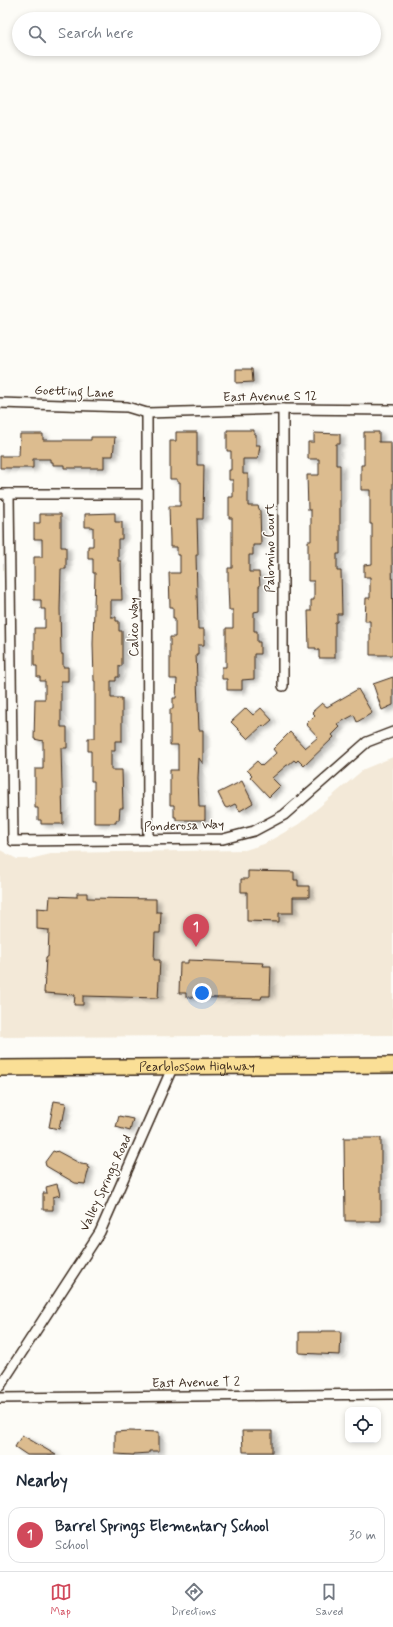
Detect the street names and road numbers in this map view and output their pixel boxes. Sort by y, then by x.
street label: Goetting Lane [34,382,114,404]
street label: East Avenue S 12 [223,388,317,406]
street label: Palomino Court [262,503,279,593]
street label: Calico Way [126,597,143,657]
street label: Ponderosa Way [144,816,224,836]
street label: Pearblossom Highway [139,1058,255,1076]
street label: Valley Springs Road [76,1132,137,1234]
street label: East Avenue T 2 [152,1374,241,1392]

